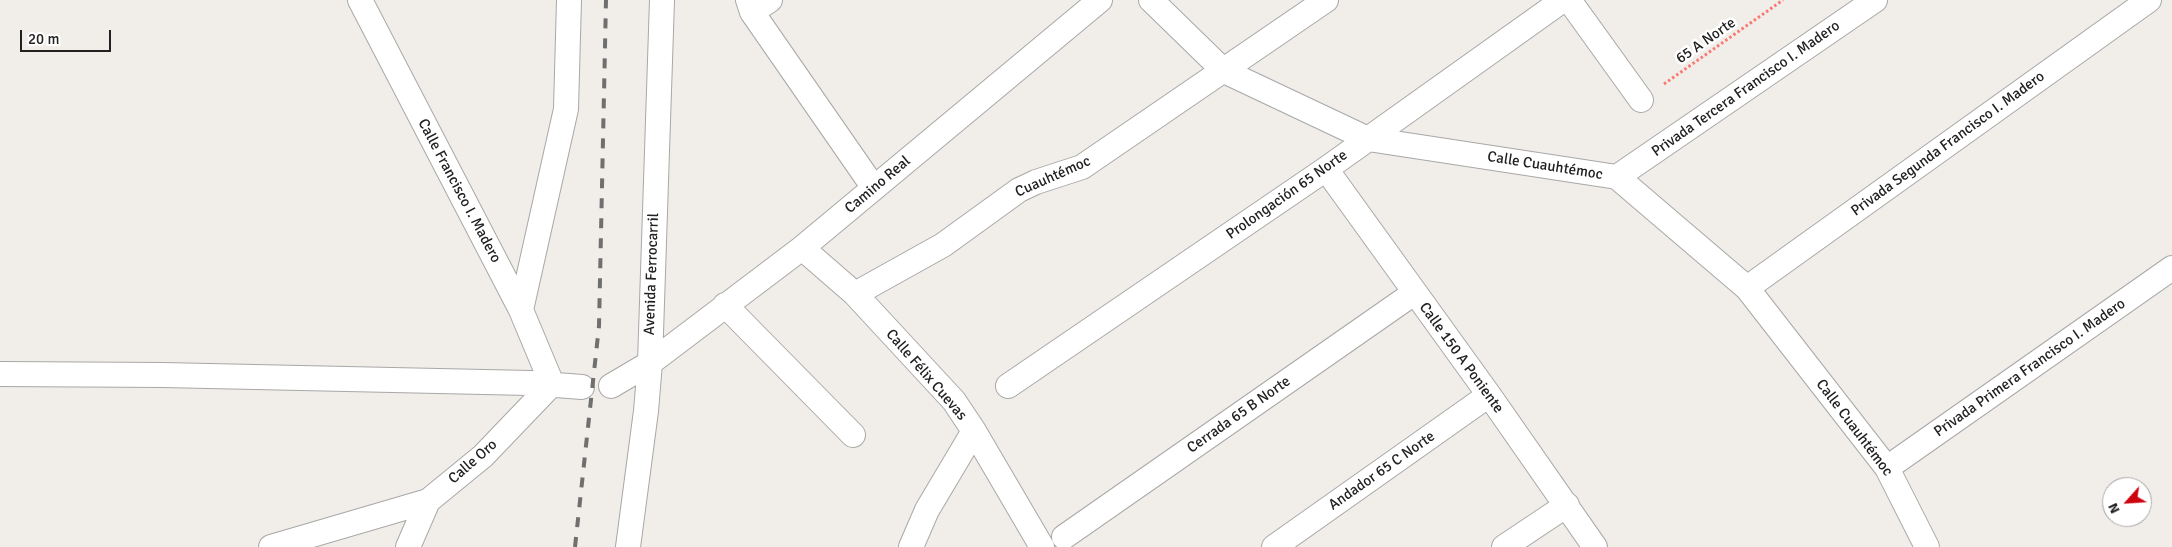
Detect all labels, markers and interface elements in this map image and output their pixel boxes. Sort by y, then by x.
street label: 65 A Norte [1673,14,1739,68]
street label: Privada Tercera Francisco I. Madero [1649,17,1843,161]
scale bar [22,20,114,52]
text: 20 m [28,30,59,48]
street label: Privada Segunda Francisco I. Madero [1848,68,2048,220]
street label: Calle Francisco I. Madero [413,116,505,266]
street label: Prolongación 65 Norte [1223,146,1351,244]
street label: Calle Cuauhtémoc [1486,148,1604,184]
street label: Camino Real [842,152,914,218]
street label: Cuauhtémoc [1013,152,1093,202]
street label: Avenida Ferrocarril [641,213,663,335]
street label: Privada Primera Francisco I. Madero [1931,295,2129,441]
street label: Calle 150 A Poniente [1415,299,1507,417]
street label: Calle Félix Cuevas [882,326,970,424]
street label: Cerrada 65 B Norte [1184,373,1294,457]
street label: Calle Cuauhtémoc [1812,376,1896,480]
street label: Andador 65 C Norte [1325,428,1439,514]
street label: Calle Oro [445,436,501,488]
north arrow [2102,477,2152,527]
text: N [2104,500,2124,516]

